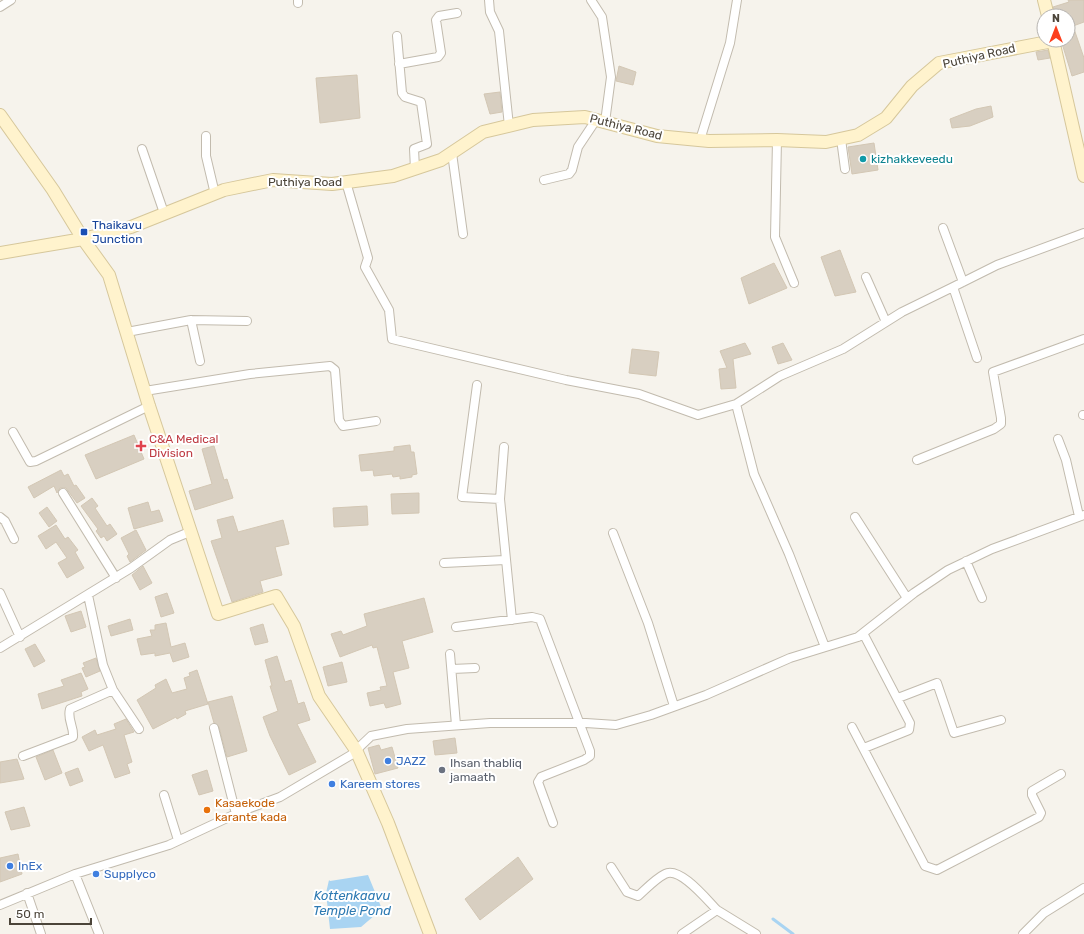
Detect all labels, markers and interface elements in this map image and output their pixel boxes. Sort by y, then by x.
north arrow [1036,8,1076,48]
text: N [1052,12,1060,25]
street label: Puthiya Road [941,41,1017,71]
street label: Puthiya Road [588,111,664,143]
place label: kizhakkeveedu [871,152,953,166]
marker: kizhakkeveedu [858,154,868,164]
street label: Puthiya Road [268,175,342,189]
place label: Thaikavu Junction [92,218,142,246]
marker: Thaikavu Junction [79,227,89,237]
place label: C&A Medical Division [149,432,219,460]
marker: C&A Medical Division [136,441,146,451]
place label: JAZZ [396,754,426,768]
marker: JAZZ [383,756,393,766]
place label: Ihsan thabliq jamaath [449,756,522,784]
marker: Ihsan thabliq jamaath [437,765,447,775]
place label: Kareem stores [340,777,420,791]
marker: Kareem stores [327,779,337,789]
place label: Kasaekode karante kada [215,796,287,824]
marker: Kasaekode karante kada [202,805,212,815]
place label: InEx [18,859,43,873]
marker: InEx [5,861,15,871]
place label: Supplyco [104,867,156,881]
marker: Supplyco [91,869,101,879]
water label: Kottenkaavu Temple Pond [313,888,391,918]
scale bar [10,900,91,926]
text: 50 m [16,907,44,921]

